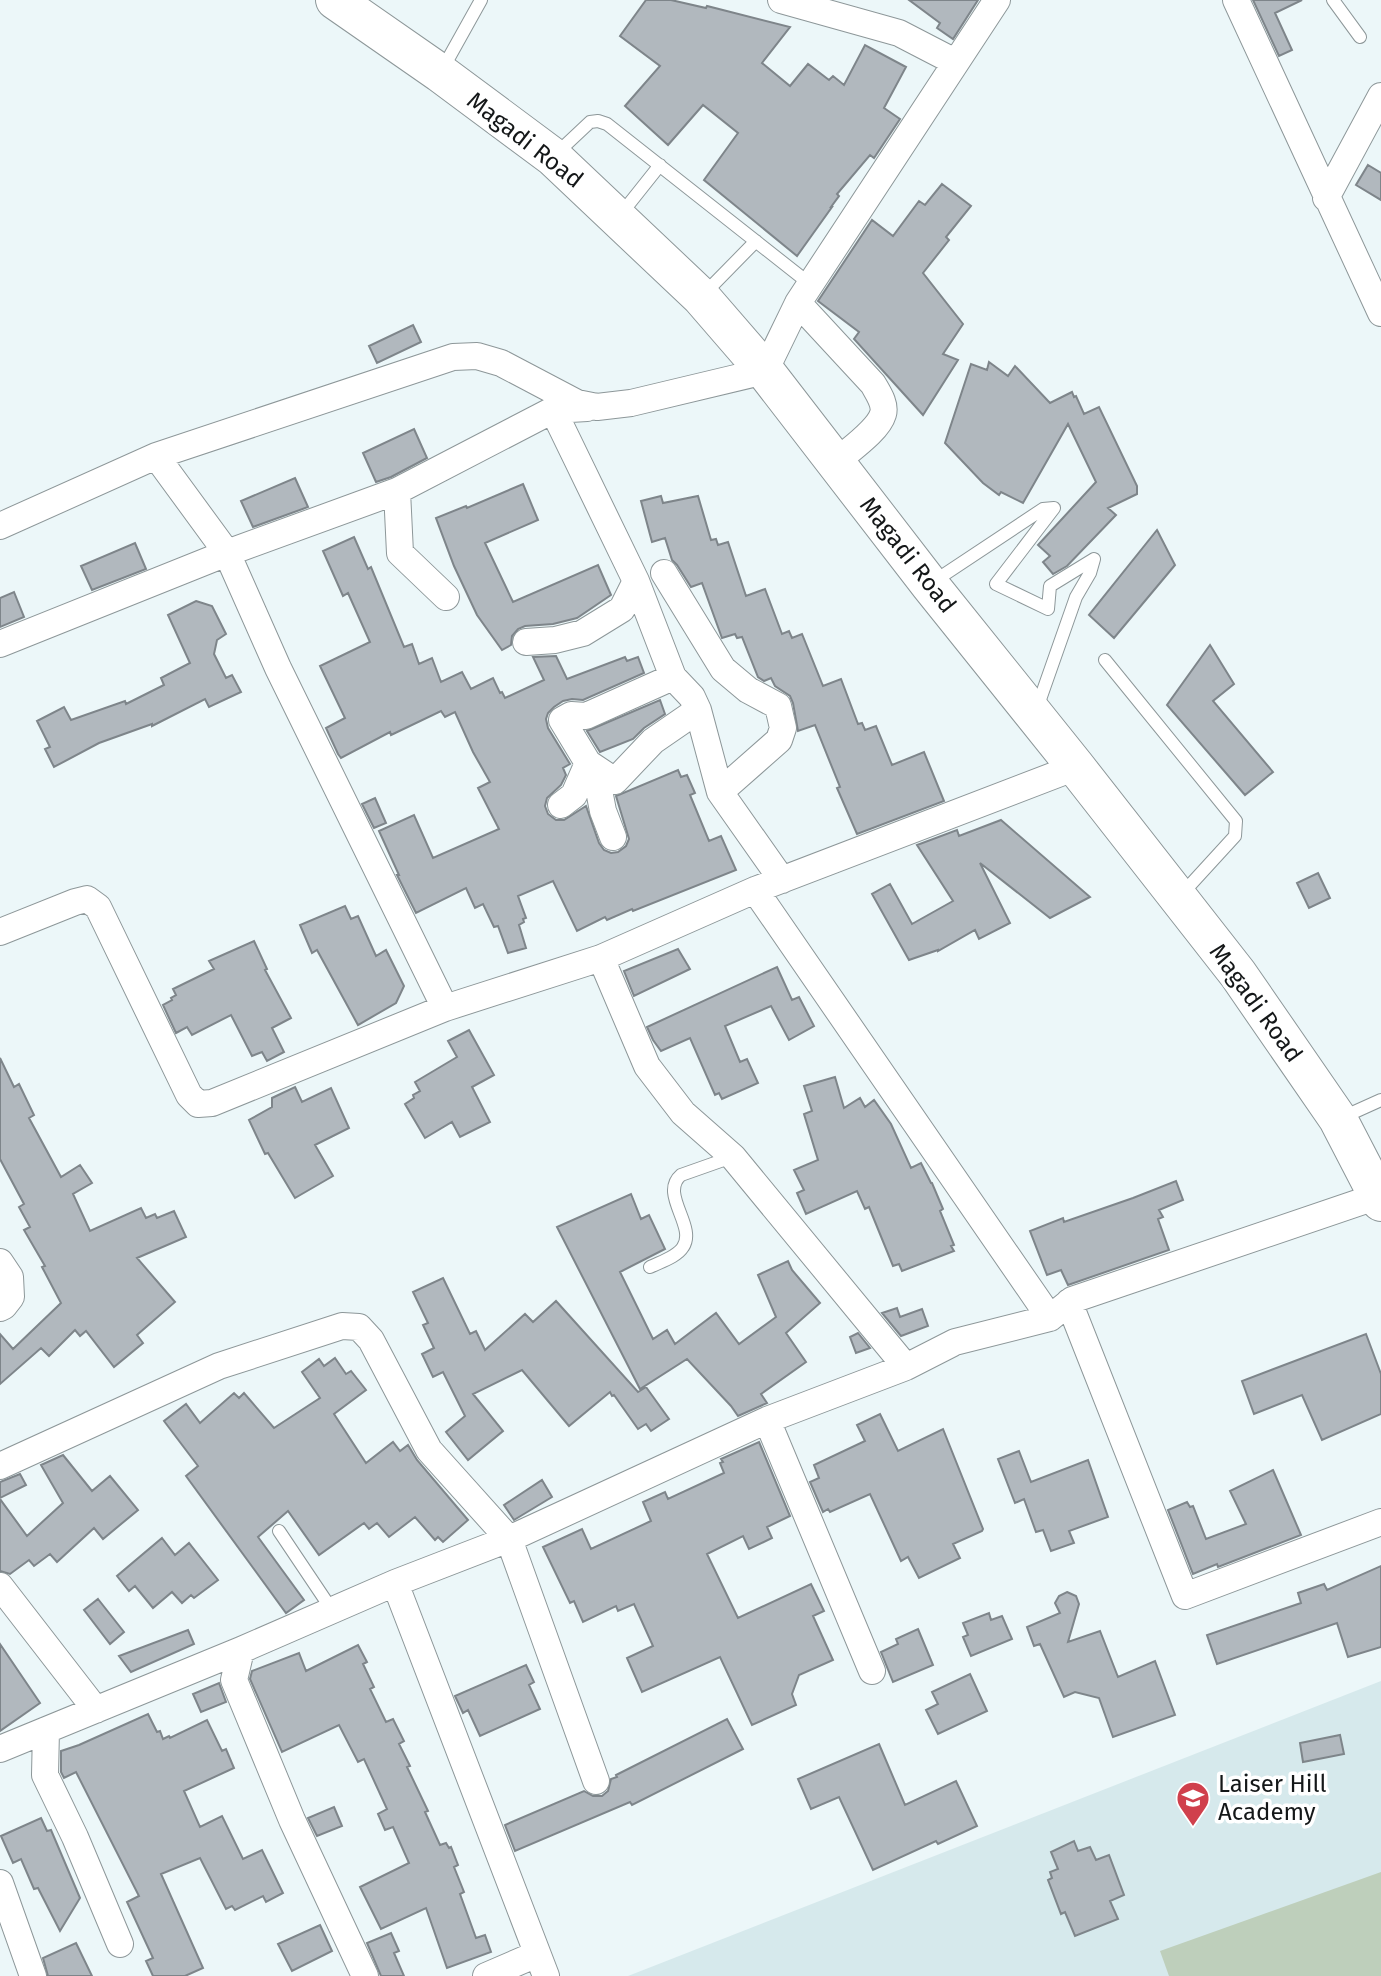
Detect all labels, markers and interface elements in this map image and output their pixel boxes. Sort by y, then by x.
street label: Magadi Road [461,86,589,194]
street label: Magadi Road [854,491,962,619]
street label: Magadi Road [1204,938,1308,1068]
place label: Laiser Hill Academy [1218,1770,1327,1826]
school or university icon: Laiser Hill Academy [1174,1779,1212,1828]

